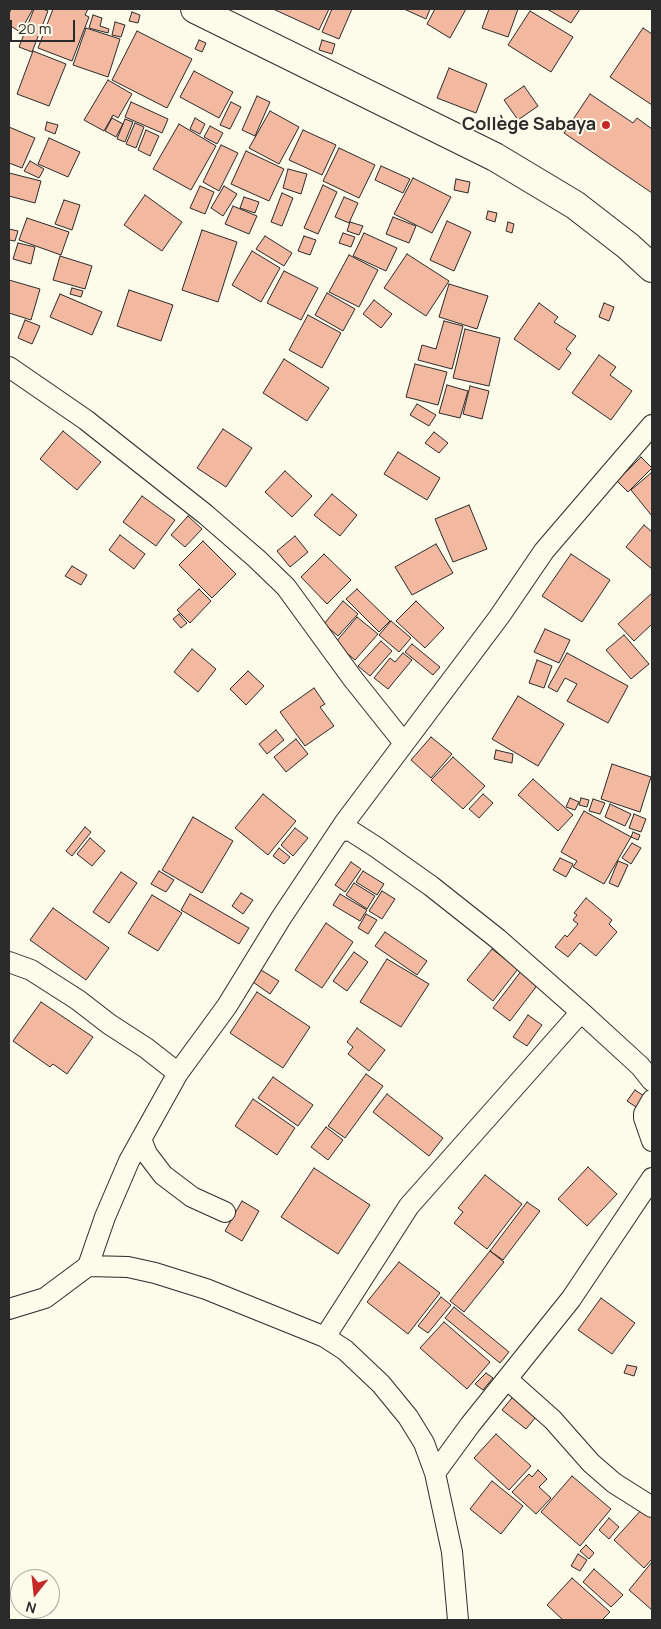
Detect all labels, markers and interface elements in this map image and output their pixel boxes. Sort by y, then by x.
scale bar [12,10,78,42]
text: 20 m [18,18,51,39]
place label: Collège Sabaya [462,114,596,136]
marker: Collège Sabaya [600,119,612,131]
north arrow [10,1569,60,1619]
text: N [24,1597,38,1618]

